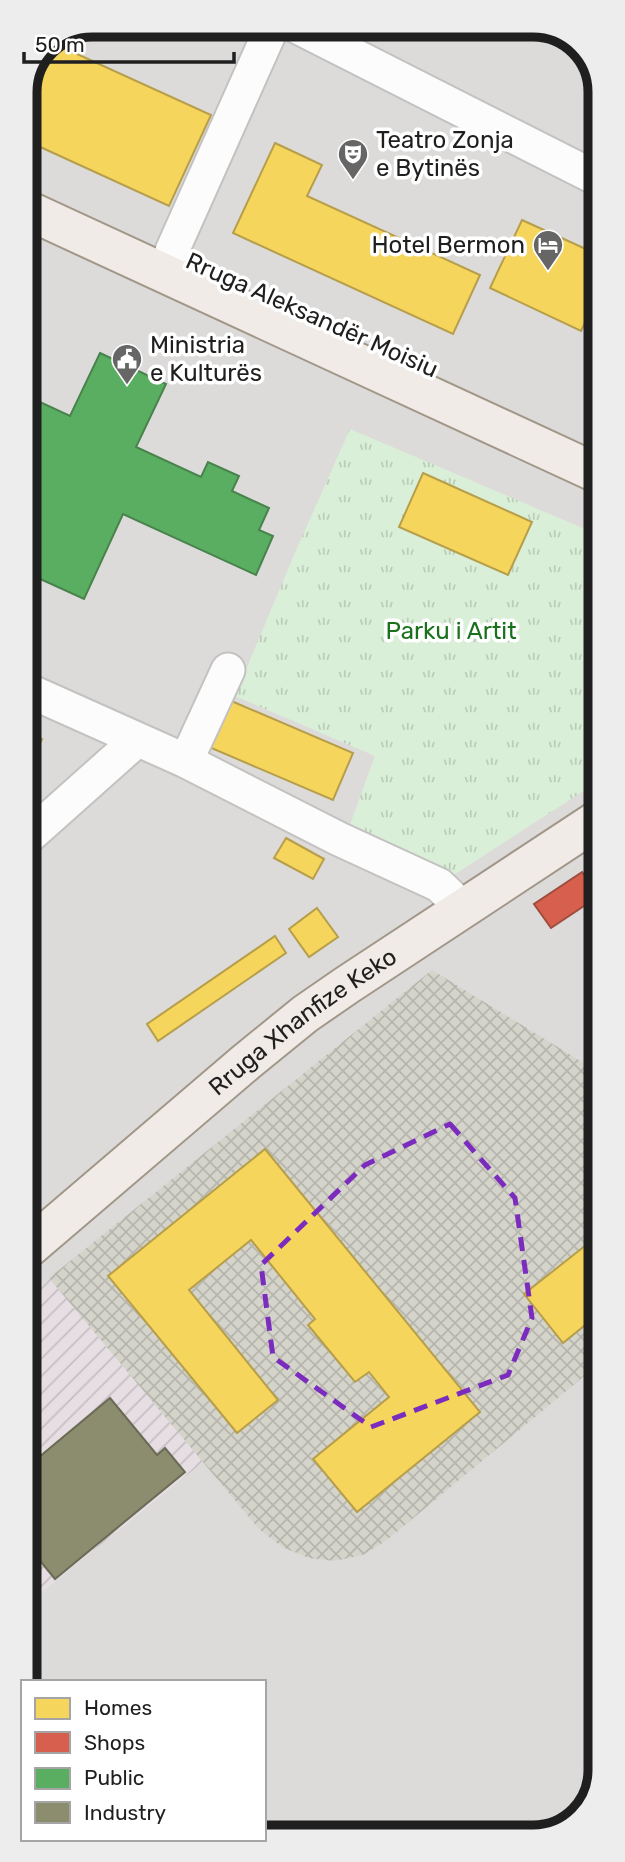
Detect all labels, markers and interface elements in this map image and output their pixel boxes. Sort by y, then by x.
scale bar [24,21,234,65]
text: 50 m [35,32,85,57]
place label: Teatro Zonja e Bytinës [376,126,514,182]
theatre icon: Teatro Zonja e Bytinës [336,137,370,181]
hotel icon: Hotel Bermon [531,228,565,272]
place label: Hotel Bermon [371,231,525,259]
street label: Rruga Aleksandër Moisiu [182,247,442,383]
place label: Ministria e Kulturës [150,331,262,387]
public building icon: Ministria e Kulturës [110,342,144,386]
park label: Parku i Artit [385,617,517,645]
street label: Rruga Xhanfize Keko [203,942,402,1101]
legend [21,1680,266,1841]
text: Homes [84,1695,152,1720]
text: Shops [84,1730,145,1755]
text: Public [84,1765,144,1790]
text: Industry [84,1800,166,1825]

